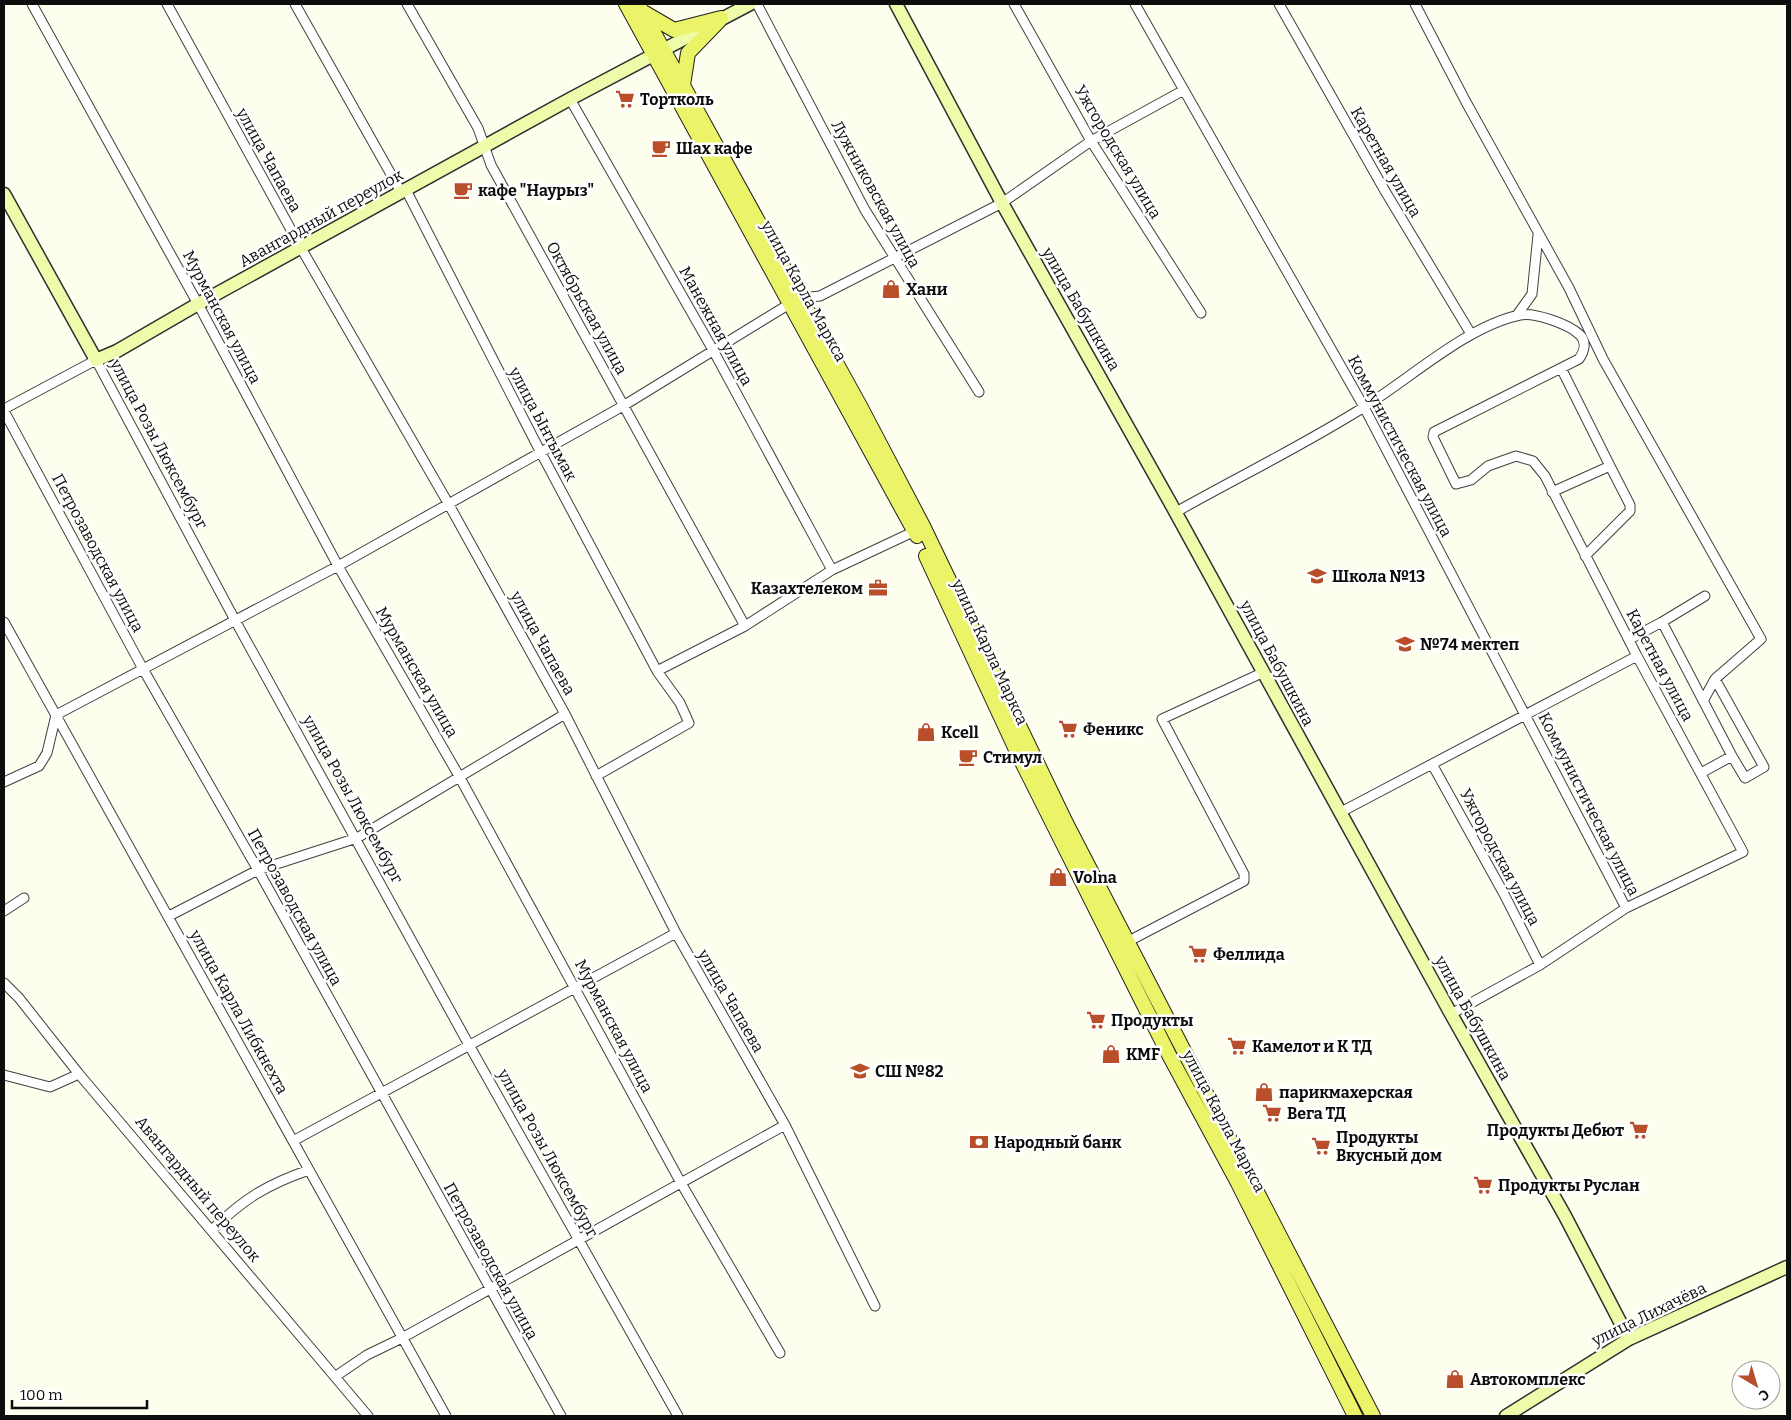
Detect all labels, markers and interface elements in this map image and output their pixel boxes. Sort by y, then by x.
street label: Ужгородская улица [1071,82,1165,222]
supermarket icon: Тортколь [614,88,636,110]
place label: Тортколь [640,90,714,109]
street label: Каретная улица [1347,103,1425,221]
street label: улица Чапаева [232,104,305,215]
street label: Лужниковская улица [828,117,925,271]
cafe icon: Шах кафе [650,137,672,159]
place label: Шах кафе [676,139,753,158]
street label: Авангардный переулок [236,165,407,271]
cafe icon: кафе "Наурыз" [452,179,474,201]
place label: кафе "Наурыз" [478,181,594,200]
street label: улица Карла Маркса [757,216,851,365]
street label: Октябрьская улица [543,238,632,378]
street label: улица Бабушкина [1037,243,1124,374]
street label: Мурманская улица [179,247,265,387]
street label: Манежная улица [675,263,757,389]
shop icon: Хани [880,278,902,300]
place label: Хани [906,280,948,299]
street label: Коммунистическая улица [1344,352,1456,540]
street label: улица Розы Люксембург [106,355,212,532]
street label: улица Ынтымак [504,363,581,485]
street label: Петрозаводская улица [48,471,148,636]
school or university icon: Школа №13 [1306,565,1328,587]
place label: Школа №13 [1332,567,1425,586]
street label: улица Карла Маркса [948,575,1032,728]
office icon: Казахтелеком [867,577,889,599]
place label: Казахтелеком [751,579,863,598]
street label: улица Чапаева [506,587,579,698]
street label: улица Бабушкина [1235,596,1318,729]
street label: Мурманская улица [372,603,462,741]
street label: Каретная улица [1622,606,1698,724]
school or university icon: №74 мектеп [1394,633,1416,655]
place label: №74 мектеп [1420,635,1520,654]
street label: Коммунистическая улица [1534,709,1644,899]
street label: улица Розы Люксембург [298,711,407,887]
supermarket icon: Феникс [1057,718,1079,740]
place label: Феникс [1083,720,1144,739]
shop icon: Kcell [915,721,937,743]
place label: Kcell [941,723,979,742]
cafe icon: Стимул [957,746,979,768]
place label: Стимул [983,748,1042,767]
street label: Ужгородская улица [1456,785,1544,929]
street label: Петрозаводская улица [244,825,346,989]
shop icon: Volna [1047,866,1069,888]
place label: Volna [1073,868,1117,887]
street label: улица Карла Либкнехта [185,926,292,1098]
supermarket icon: Феллида [1187,943,1209,965]
street label: улица Чапаева [693,945,768,1056]
place label: Феллида [1213,945,1285,964]
street label: улица Бабушкина [1430,952,1515,1084]
street label: Мурманская улица [571,956,657,1096]
supermarket icon: Продукты [1085,1009,1107,1031]
place label: Продукты [1111,1011,1194,1030]
supermarket icon: Камелот и К ТД [1226,1035,1248,1057]
place label: Камелот и К ТД [1252,1037,1372,1056]
shop icon: KMF [1100,1043,1122,1065]
place label: KMF [1126,1045,1160,1064]
street label: улица Карла Маркса [1178,1046,1270,1196]
school or university icon: СШ №82 [849,1060,871,1082]
place label: СШ №82 [875,1062,944,1081]
street label: улица Розы Люксембург [493,1065,602,1241]
shop icon: парикмахерская [1253,1081,1275,1103]
place label: парикмахерская [1279,1083,1413,1102]
supermarket icon: Вега ТД [1261,1102,1283,1124]
place label: Вега ТД [1287,1104,1347,1123]
street label: Авангардный переулок [131,1112,265,1266]
supermarket icon: Продукты Дебют [1628,1119,1650,1141]
place label: Продукты Дебют [1487,1121,1624,1140]
place label: Продукты Вкусный дом [1336,1128,1442,1165]
bank icon: Народный банк [968,1131,990,1153]
place label: Народный банк [994,1133,1122,1152]
supermarket icon: Продукты Вкусный дом [1310,1135,1332,1157]
supermarket icon: Продукты Руслан [1472,1174,1494,1196]
place label: Продукты Руслан [1498,1176,1640,1195]
street label: Петрозаводская улица [440,1179,542,1343]
street label: улица Лихачёва [1588,1278,1709,1350]
north arrow [1731,1360,1781,1410]
shop icon: Автокомплекс [1444,1368,1466,1390]
place label: Автокомплекс [1470,1370,1586,1389]
scale bar [12,1378,148,1410]
text: С [1755,1385,1772,1404]
text: 100 m [20,1386,63,1404]

